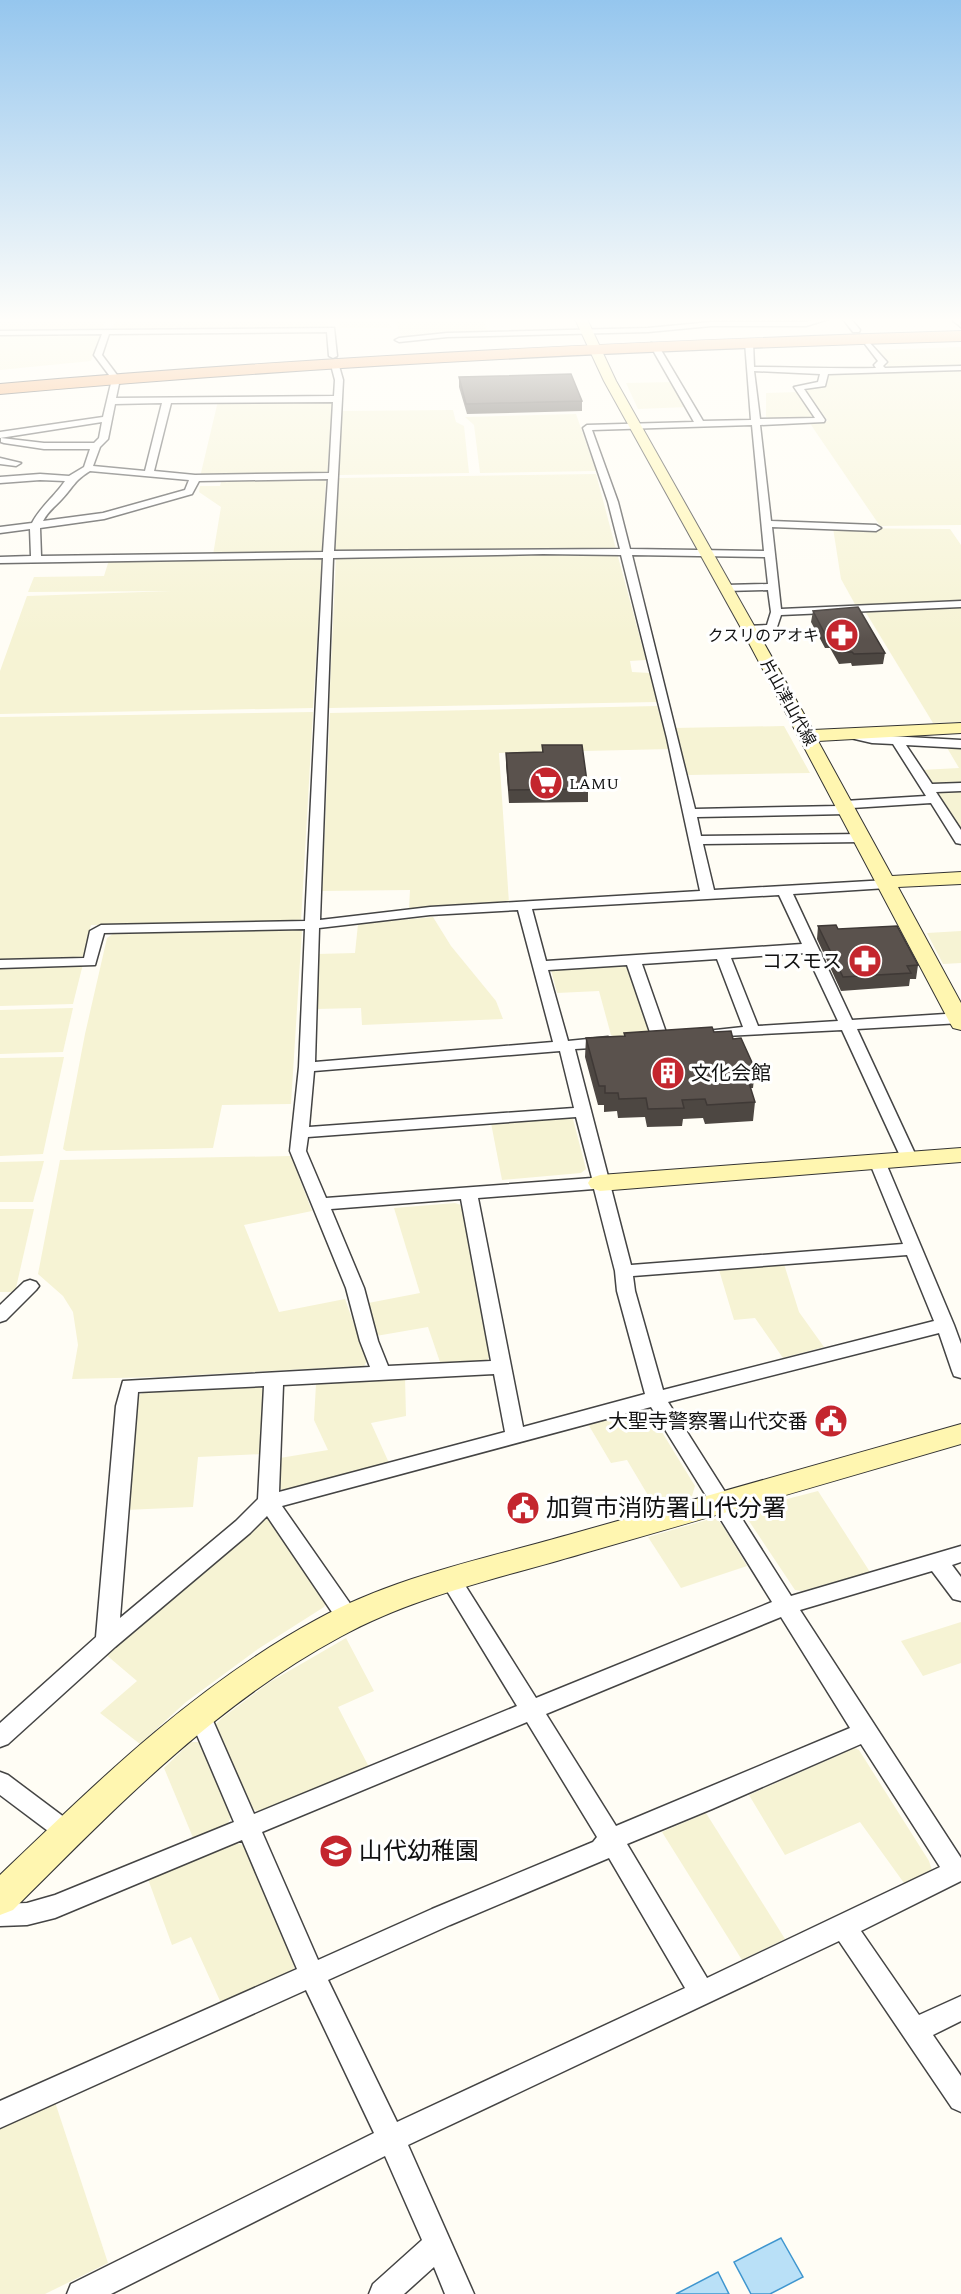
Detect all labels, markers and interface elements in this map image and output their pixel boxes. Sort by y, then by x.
pharmacy icon: クスリのアオキ [824,617,860,653]
place label: クスリのアオキ [707,624,819,648]
street label: 片山津山代線 [754,655,822,750]
supermarket icon: LAMU [528,765,564,801]
place label: LAMU [569,772,619,796]
pharmacy icon: コスモス [847,943,883,979]
place label: コスモス [762,947,842,977]
building icon: 文化会館 [650,1055,686,1091]
place label: 文化会館 [691,1059,771,1089]
public building icon: 大聖寺警察署山代交番 [813,1403,849,1439]
place label: 大聖寺警察署山代交番 [608,1407,808,1437]
public building icon: 加賀市消防署山代分署 [505,1490,541,1526]
place label: 加賀市消防署山代分署 [546,1491,786,1527]
school or university icon: 山代幼稚園 [318,1833,354,1869]
place label: 山代幼稚園 [359,1834,479,1870]

